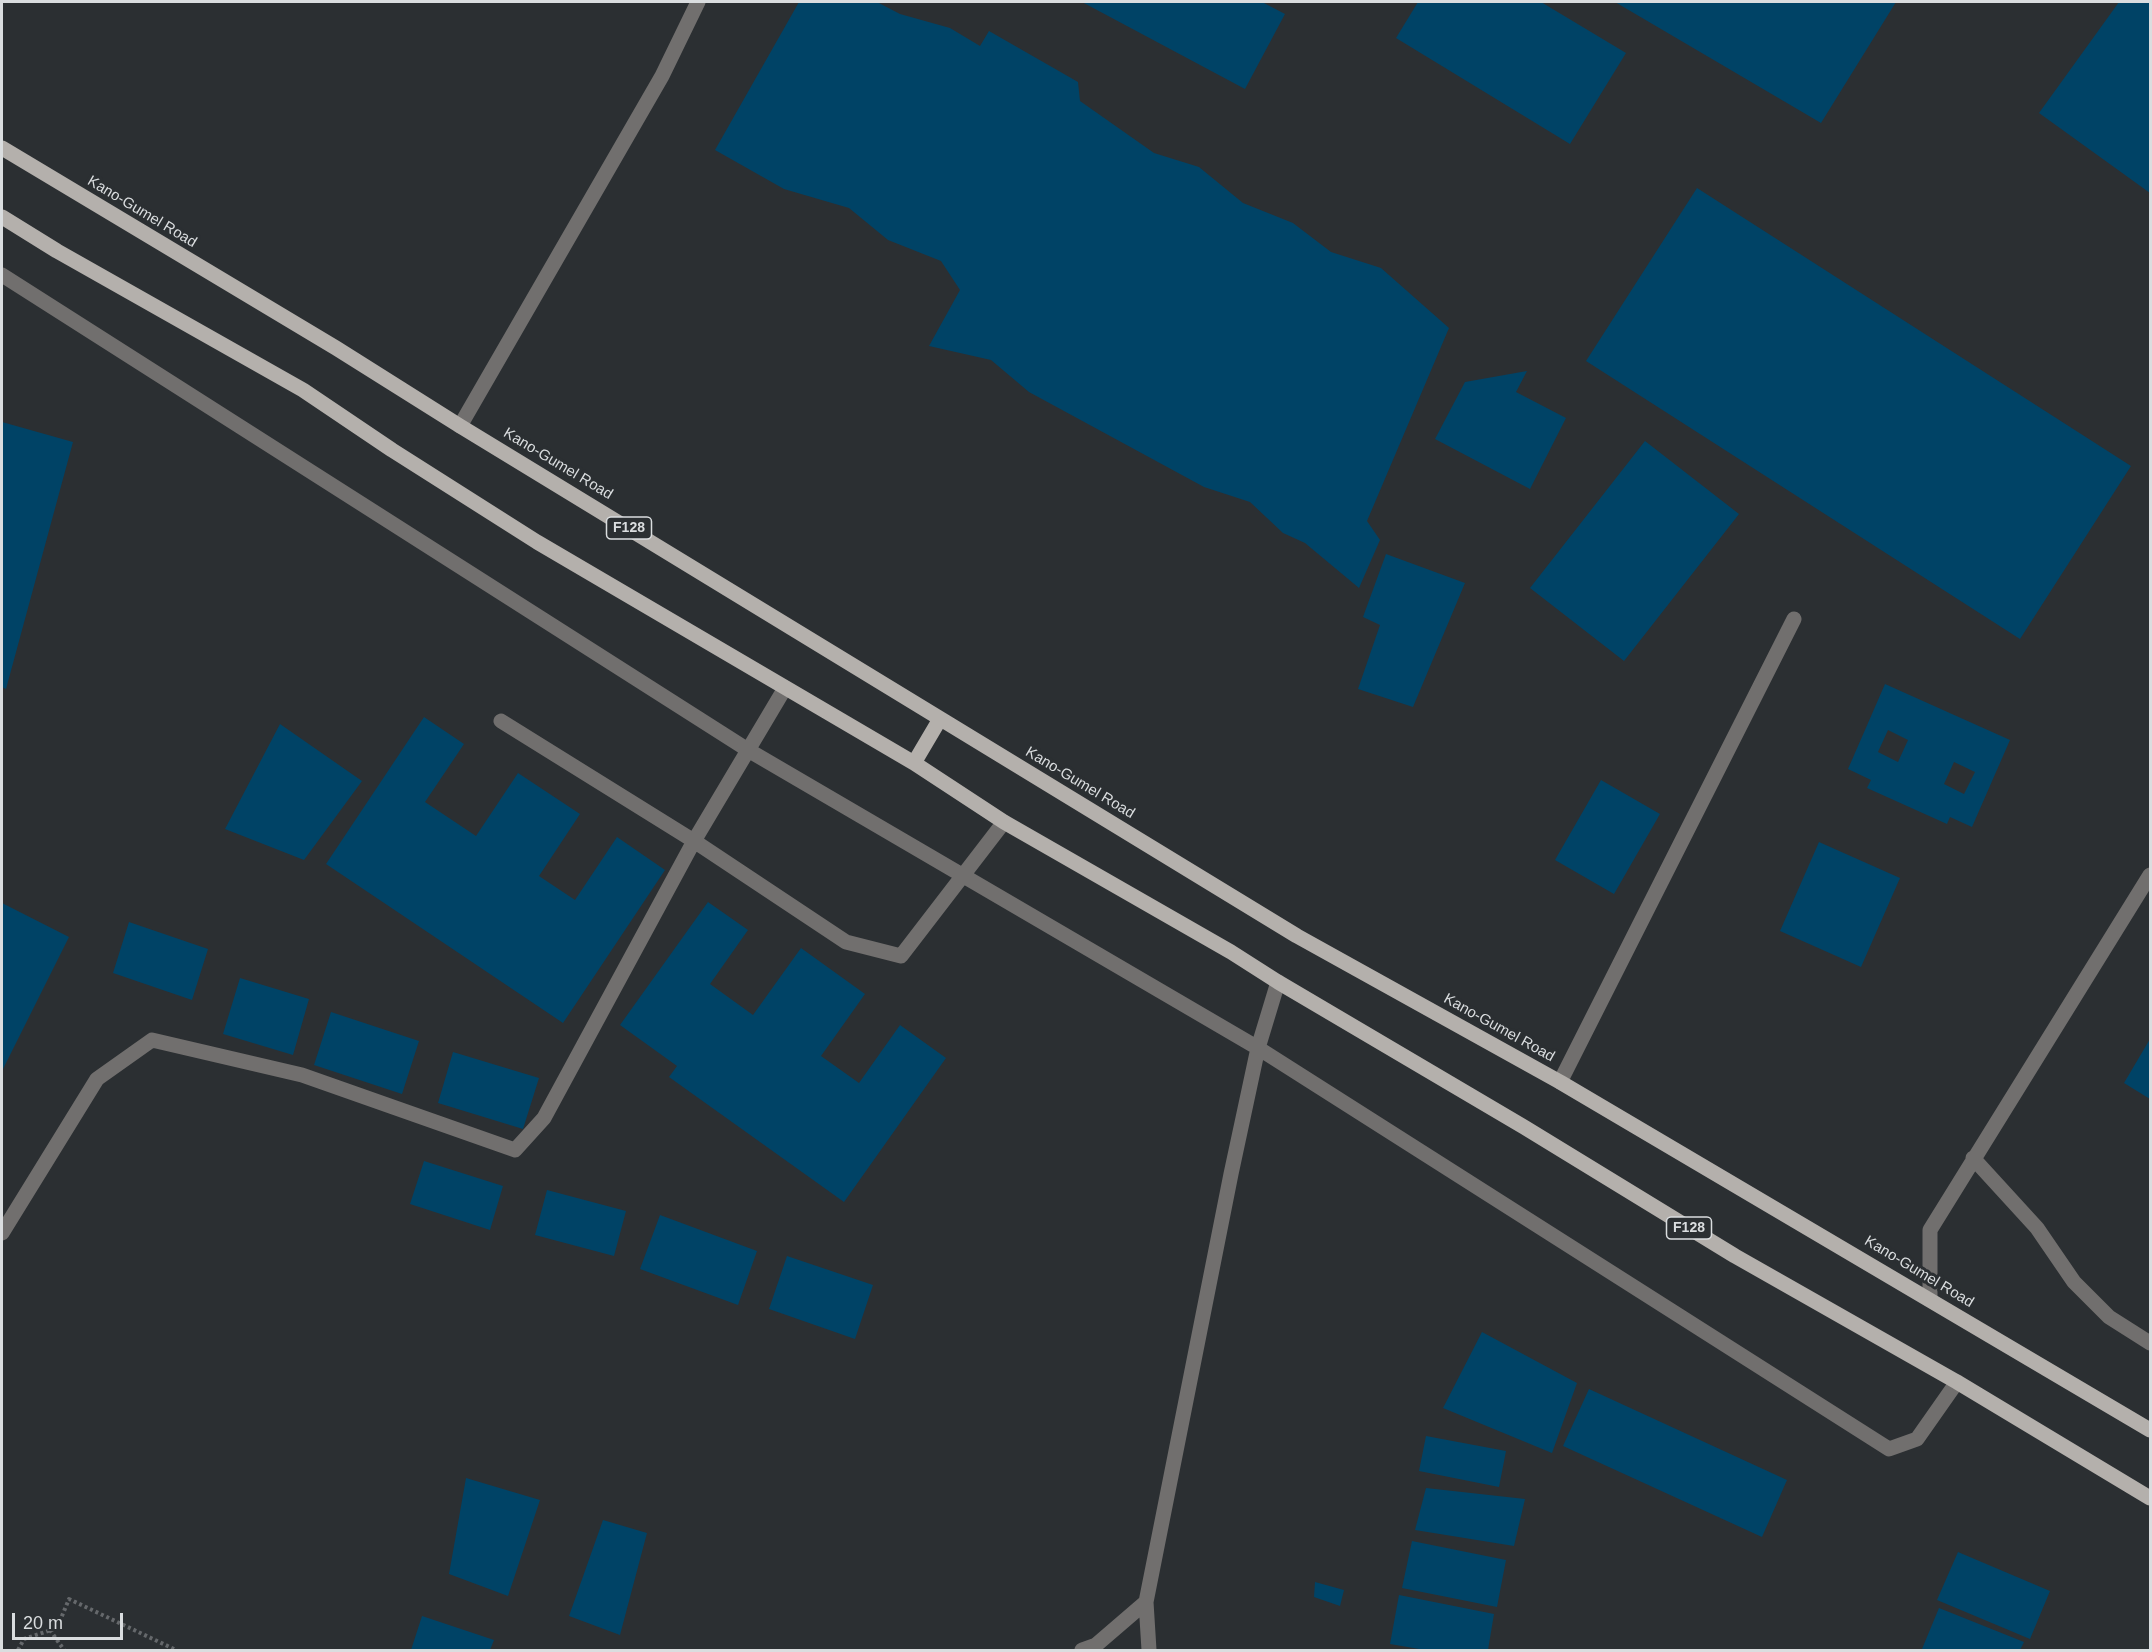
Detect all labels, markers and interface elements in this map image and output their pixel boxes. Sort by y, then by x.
street label: Kano-Gumel Road [84,172,200,252]
street label: Kano-Gumel Road [500,424,616,504]
road number: F128 [606,517,652,539]
street label: Kano-Gumel Road [1022,743,1138,823]
street label: Kano-Gumel Road [1440,990,1558,1066]
road number: F128 [1666,1217,1712,1239]
street label: Kano-Gumel Road [1861,1232,1977,1312]
scale bar [15,1601,126,1639]
text: 20 m [23,1613,63,1633]

